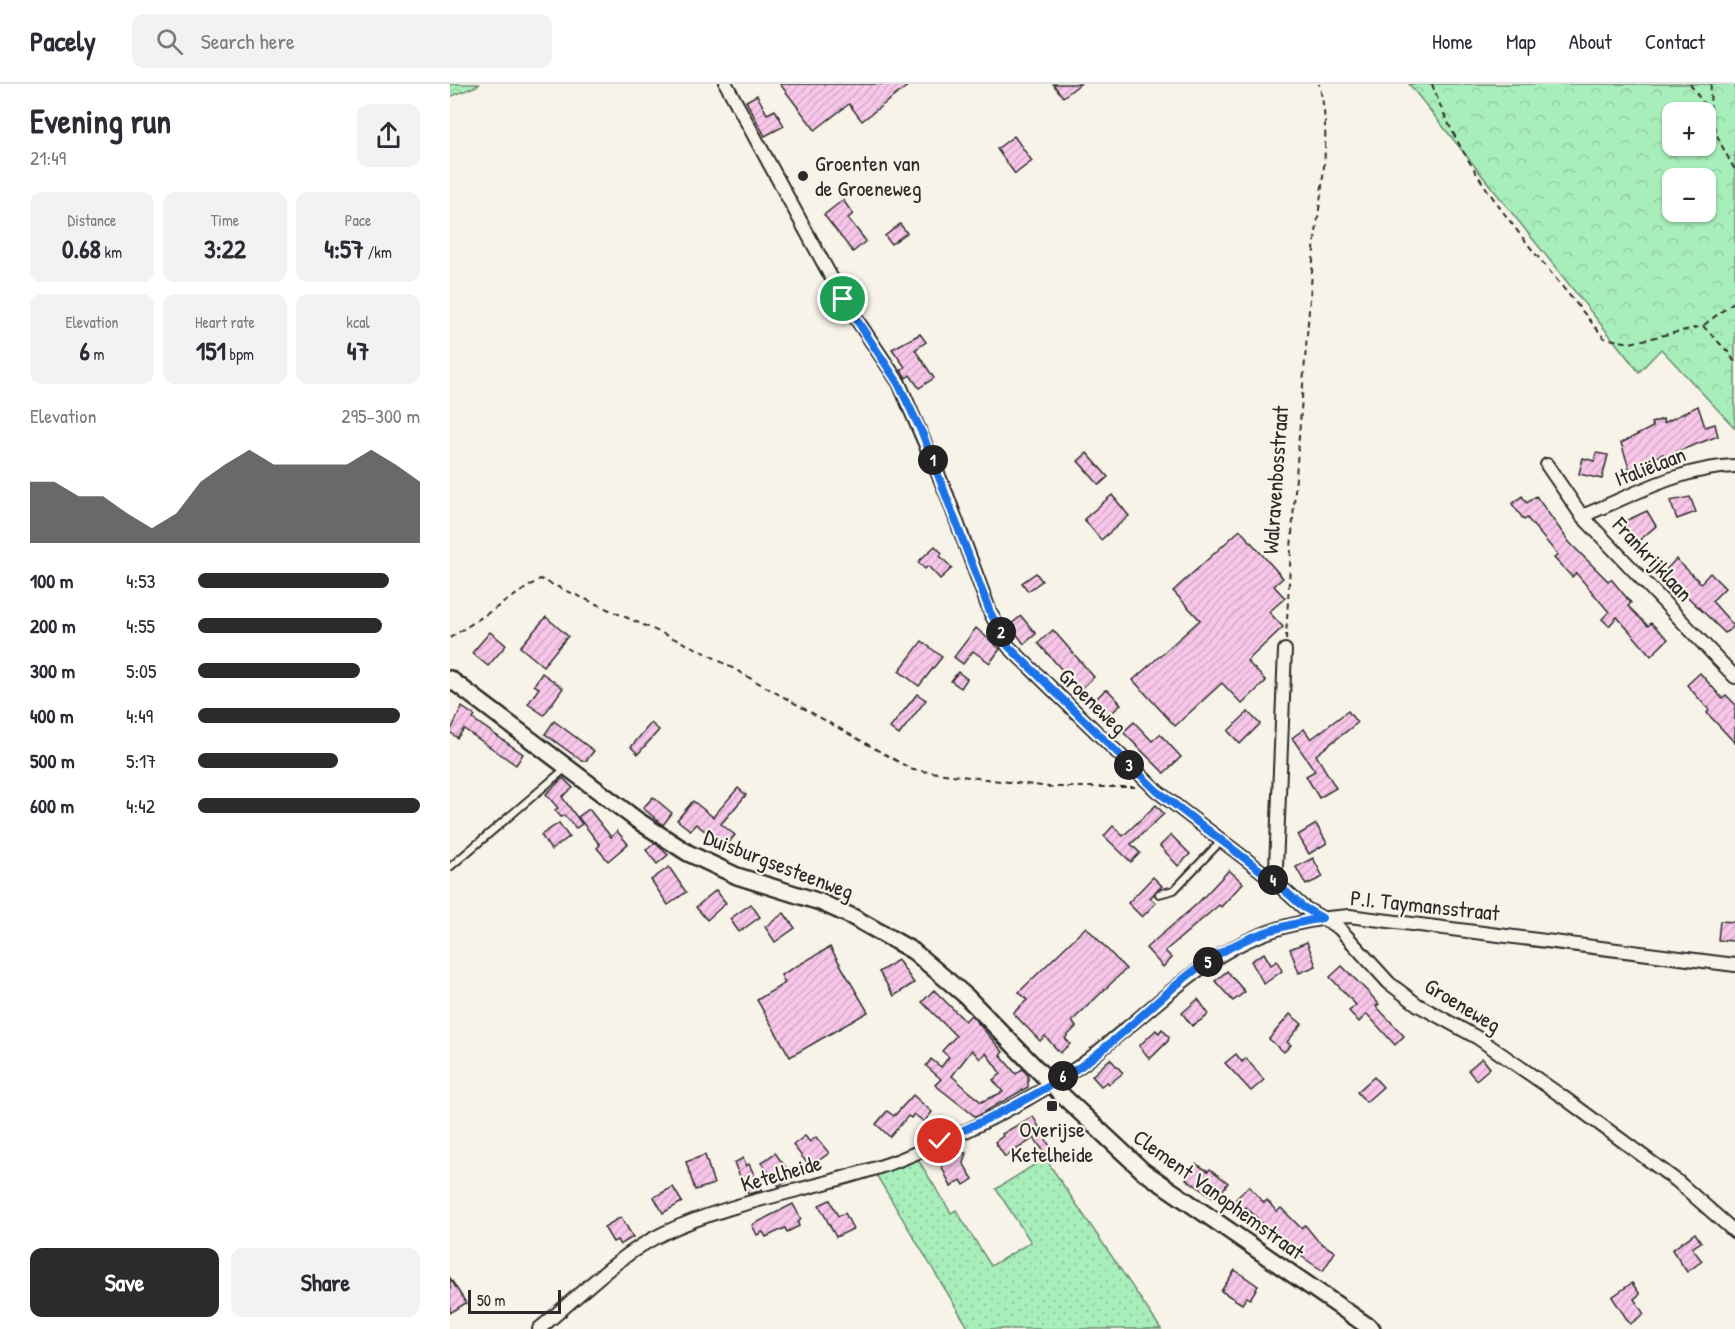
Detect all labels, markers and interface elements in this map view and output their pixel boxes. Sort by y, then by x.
search box [132,14,552,68]
text: Pacely [30,22,96,60]
icon: search [153,25,186,58]
text: Search here [201,26,295,56]
text: Home [1432,27,1473,56]
text: Map [1506,27,1536,56]
text: About [1569,27,1612,56]
text: Contact [1645,27,1705,56]
text: Evening run [30,99,171,143]
map controls [1662,102,1716,222]
button: + [1662,102,1716,156]
button: share [357,104,420,167]
text: 21:49 [30,144,66,171]
place label: Groenten van de Groeneweg [815,148,921,203]
button: − [1662,168,1716,222]
marker: Groenten van de Groeneweg [796,169,810,183]
text: Distance [68,209,116,231]
text: Time [211,209,239,231]
text: Pace [345,209,371,231]
text: 0.68 [62,231,101,266]
text: 3:22 [204,231,246,266]
text: 4:57 [324,231,364,266]
text: km [101,241,122,263]
text: /km [364,241,392,263]
pin [817,273,868,324]
icon: arrive [826,282,859,315]
text: Elevation [65,311,119,333]
text: Heart rate [195,311,255,333]
text: kcal [346,311,370,333]
text: 6 [80,333,90,368]
text: 151 [196,333,226,368]
text: 47 [347,333,369,368]
text: m [90,343,104,365]
text: bpm [226,343,254,365]
text: Elevation [30,402,96,429]
text: 295–300 m [341,402,420,429]
street label: Walravenbosstraat [1255,405,1295,555]
street label: Italiëlaan [1610,439,1690,493]
pin: 1 [918,445,948,475]
text: 1 [930,449,936,471]
street label: Frankrijklaan [1605,510,1700,608]
text: 100 m [30,567,73,594]
text: 4:53 [126,567,156,594]
text: 200 m [30,612,75,639]
text: 4:55 [126,612,155,639]
pin: 2 [986,617,1016,647]
text: 2 [997,621,1005,643]
text: 300 m [30,657,75,684]
text: 5:05 [126,657,157,684]
street label: Groeneweg [1052,661,1134,741]
text: 400 m [30,702,74,729]
text: 4:49 [126,702,153,729]
text: 500 m [30,747,75,774]
text: 5:17 [126,747,156,774]
pin: 3 [1114,750,1144,780]
text: 3 [1125,754,1133,776]
text: 600 m [30,792,74,819]
text: 4:42 [126,792,155,819]
street label: Duisburgsesteenweg [700,822,858,906]
pin: 4 [1258,865,1288,895]
text: 4 [1270,869,1276,891]
street label: P.I. Taymansstraat [1349,882,1501,928]
pin: 5 [1193,947,1223,977]
text: 5 [1205,951,1211,973]
street label: Groeneweg [1419,970,1507,1040]
pin: 6 [1048,1061,1078,1091]
text: 6 [1060,1065,1066,1087]
marker: Overijse Ketelheide [1045,1099,1059,1113]
place label: Overijse Ketelheide [1011,1114,1094,1169]
pin [914,1115,965,1166]
street label: Clement Vanophemstraat [1127,1122,1311,1266]
icon: check [923,1124,956,1157]
street label: Ketelheide [737,1147,825,1199]
button: Save [30,1248,219,1317]
button: Share [231,1248,420,1317]
scale bar [468,1287,561,1314]
text: 50 m [477,1289,506,1311]

